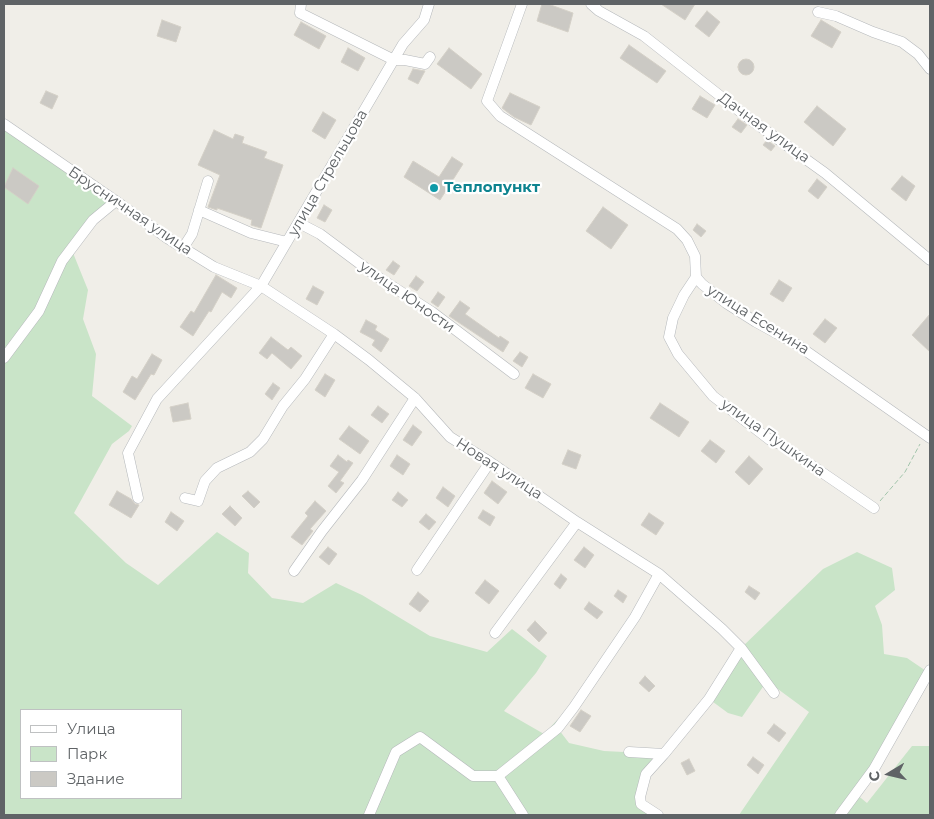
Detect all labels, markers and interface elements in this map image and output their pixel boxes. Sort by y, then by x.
street label: Дачная улица [715,89,813,167]
street label: улица Стрельцова [284,106,372,240]
street label: Брусничная улица [65,163,195,259]
place label: Теплопункт [444,179,540,197]
marker: Теплопункт [428,182,440,194]
street label: улица Юности [356,257,458,337]
street label: улица Есенина [703,281,813,359]
street label: улица Пушкина [717,395,829,481]
street label: Новая улица [452,434,546,504]
legend [20,709,182,799]
text: Улица [67,719,115,738]
text: Парк [67,744,107,763]
north arrow [864,749,914,799]
text: Здание [67,769,125,788]
text: С [865,770,884,783]

